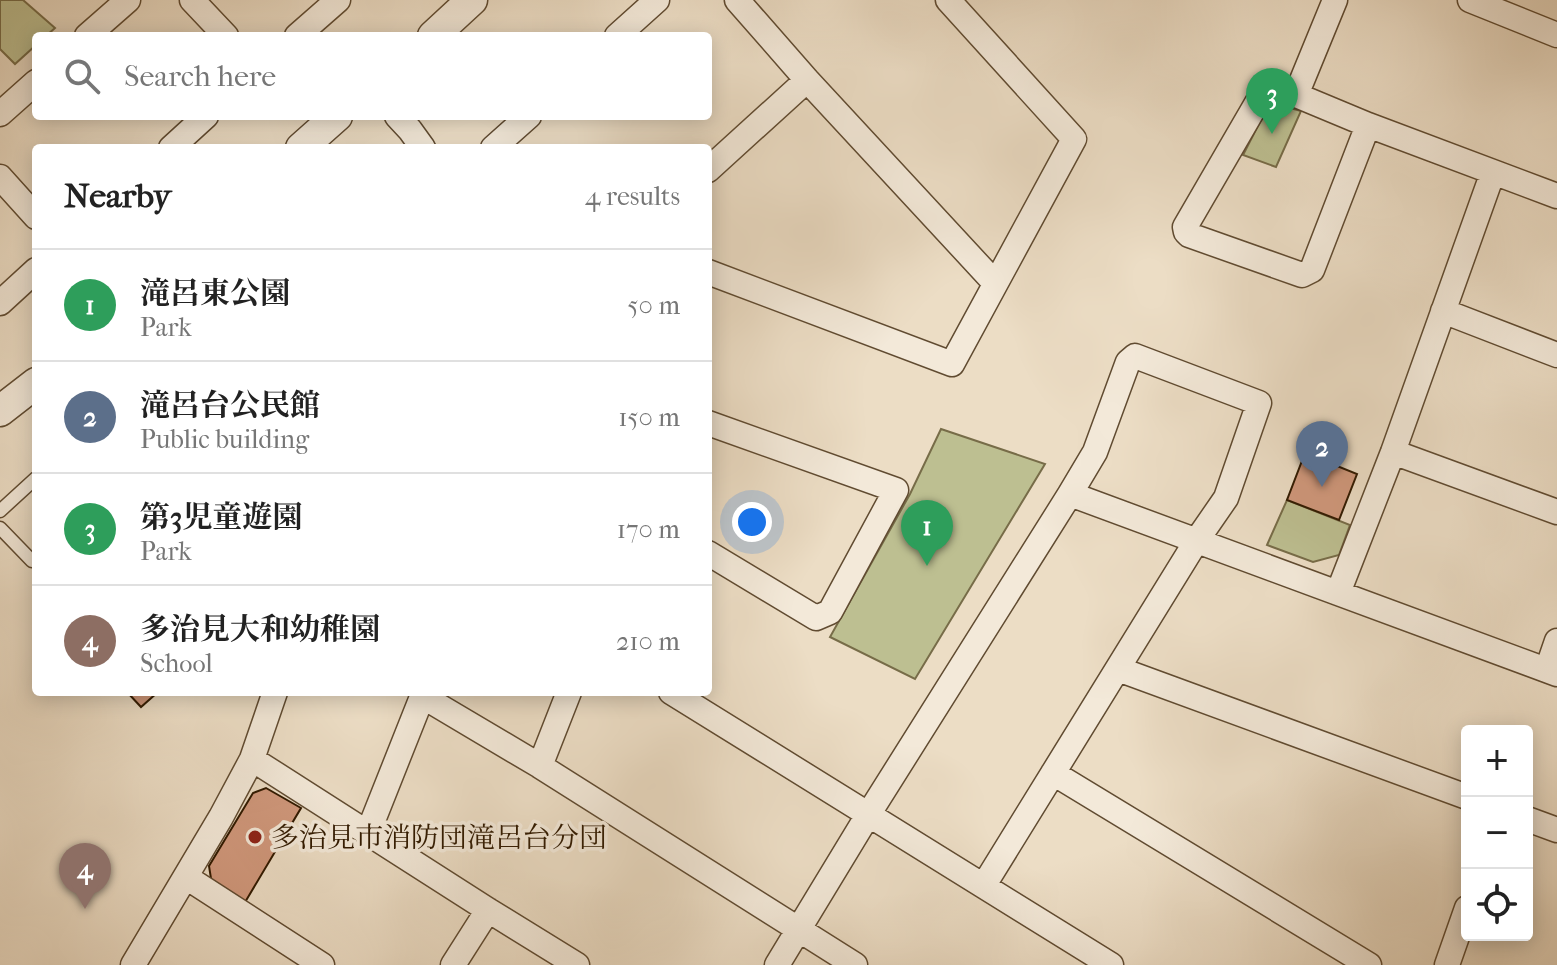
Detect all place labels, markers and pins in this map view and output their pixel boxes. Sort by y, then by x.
pin: 3 [1246,68,1298,134]
pin: 2 [1296,421,1348,487]
pin: 1 [901,500,953,566]
place label: 多治見市消防団滝呂台分団 [271,821,607,854]
marker: 多治見市消防団滝呂台分団 [246,828,264,846]
pin: 4 [59,843,111,909]

